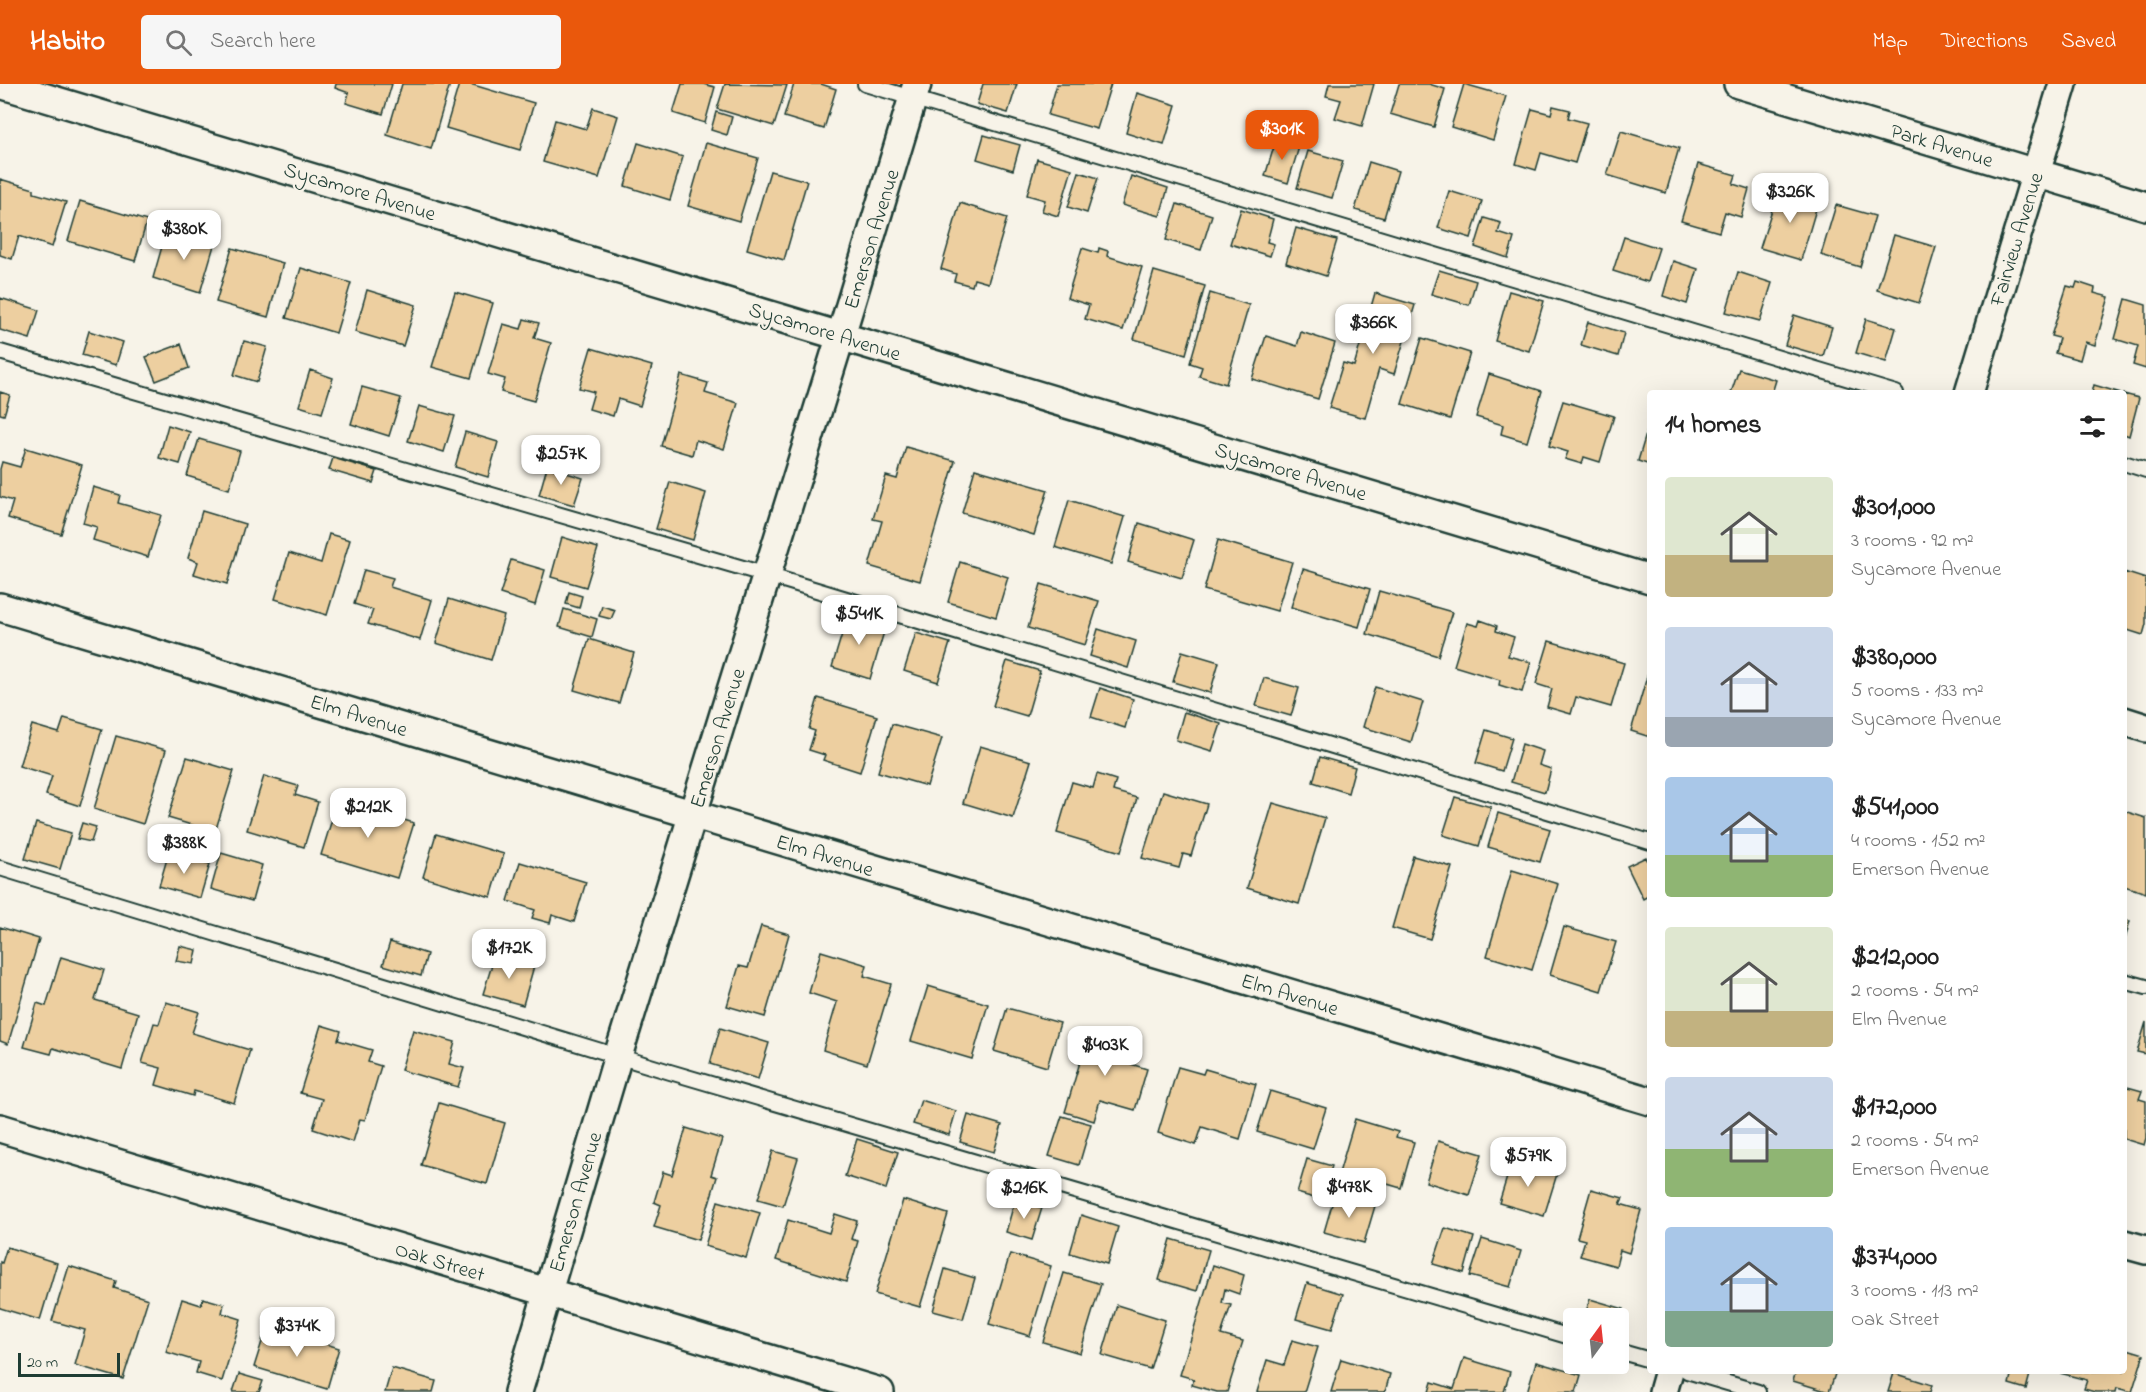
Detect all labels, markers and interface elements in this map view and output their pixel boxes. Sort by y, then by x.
search box [141,15,561,69]
text: Habito [30,22,105,63]
icon: search [162,26,195,59]
text: Search here [210,26,316,58]
text: Map [1872,27,1908,57]
text: Directions [1941,27,2028,57]
text: Saved [2061,27,2116,57]
pin: $301K [1240,110,1324,161]
text: $301K [1259,115,1305,144]
street label: Park Avenue [1886,117,1997,177]
street label: Sycamore Avenue [279,156,440,232]
street label: Emerson Avenue [837,165,909,313]
street label: Fairview Avenue [1983,168,2053,311]
pin: $326K [1748,173,1832,224]
text: $326K [1766,178,1814,207]
pin: $380K [142,210,226,261]
text: $380K [161,215,207,244]
street label: Sycamore Avenue [744,296,905,372]
pin: $366K [1331,304,1415,355]
text: $366K [1349,309,1397,338]
text: 14 homes [1665,407,1761,445]
icon: filters [2076,410,2109,443]
pin: $257K [519,435,603,486]
street label: Sycamore Avenue [1210,436,1371,512]
text: $257K [535,440,587,469]
text: $301,000 [1851,489,1935,527]
icon: home [1713,501,1785,573]
text: 3 rooms · 92 m² [1851,527,1974,556]
text: Sycamore Avenue [1851,556,2001,585]
pin: $541K [817,595,901,646]
text: $541K [835,600,883,629]
text: $380,000 [1851,639,1937,677]
icon: home [1713,651,1785,723]
street label: Emerson Avenue [683,664,755,812]
text: 5 rooms · 133 m² [1851,677,1984,706]
street label: Elm Avenue [306,688,411,746]
text: Sycamore Avenue [1851,706,2001,735]
pin: $212K [326,788,410,839]
text: $541,000 [1851,789,1939,827]
text: $212K [344,793,392,822]
icon: home [1713,801,1785,873]
pin: $388K [142,824,226,875]
text: 4 rooms · 152 m² [1851,827,1985,856]
street label: Elm Avenue [772,828,877,886]
text: $388K [161,829,207,858]
text: Emerson Avenue [1851,856,1989,885]
pin: $172K [467,929,551,980]
text: $172K [486,934,532,963]
text: $212,000 [1851,939,1939,977]
icon: home [1713,951,1785,1023]
street label: Elm Avenue [1237,967,1342,1025]
text: 2 rooms · 54 m² [1851,977,1979,1006]
text: Elm Avenue [1851,1006,1947,1035]
pin: $403K [1063,1026,1147,1077]
text: $403K [1082,1031,1128,1060]
text: $172,000 [1851,1089,1937,1127]
icon: home [1713,1101,1785,1173]
text: 2 rooms · 54 m² [1851,1127,1979,1156]
street label: Emerson Avenue [543,1128,611,1276]
pin: $579K [1486,1137,1570,1188]
text: $579K [1504,1142,1552,1171]
text: Emerson Avenue [1851,1156,1989,1185]
pin: $478K [1307,1168,1391,1219]
pin: $216K [982,1169,1066,1220]
text: $478K [1326,1173,1372,1202]
text: $216K [1001,1174,1047,1203]
street label: Oak Street [391,1235,488,1291]
text: $374,000 [1851,1239,1937,1277]
icon: home [1713,1251,1785,1323]
text: 3 rooms · 113 m² [1851,1277,1979,1306]
text: Oak Street [1851,1306,1939,1335]
pin: $374K [255,1307,339,1358]
north arrow [1563,1308,1629,1374]
map controls [1563,1308,1629,1374]
text: $374K [274,1312,320,1341]
scale bar [18,1350,120,1378]
text: 20 m [27,1351,58,1375]

